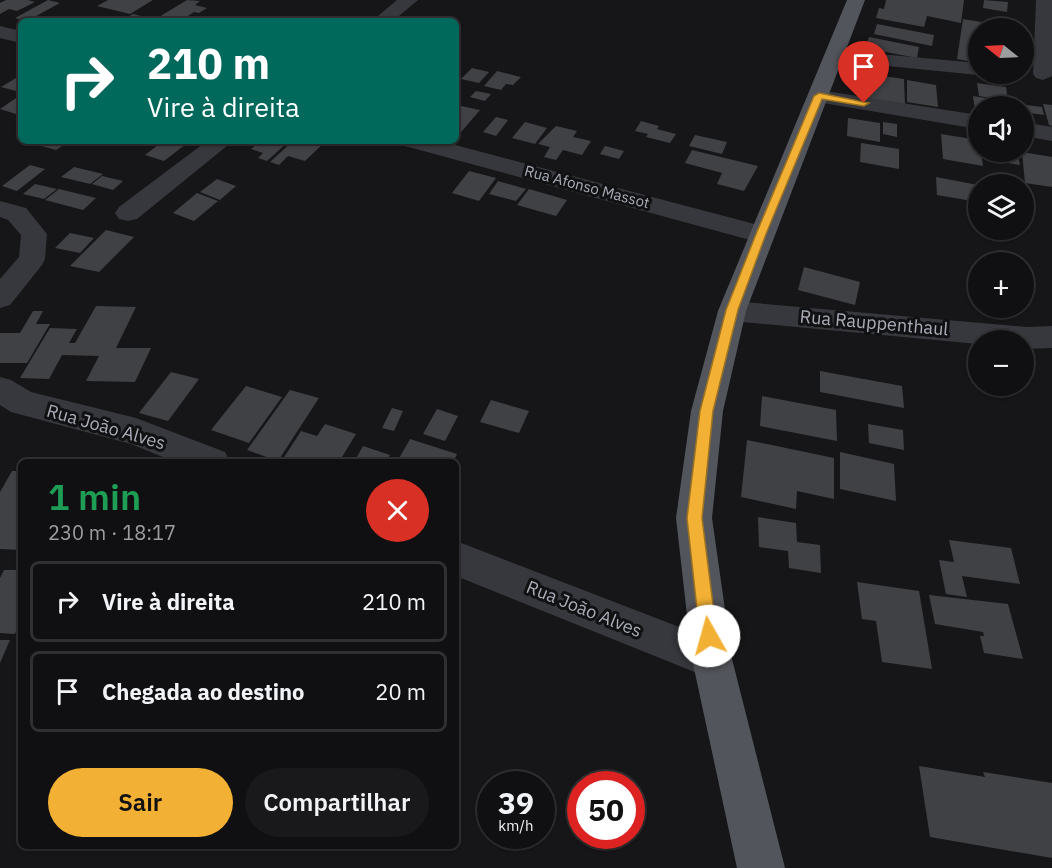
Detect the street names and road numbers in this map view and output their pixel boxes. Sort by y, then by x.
street label: Rua Afonso Massot [523,161,652,212]
street label: Rua Rauppenthaul [799,305,949,340]
street label: Rua João Alves [44,399,168,454]
street label: Rua João Alves [523,575,645,642]

